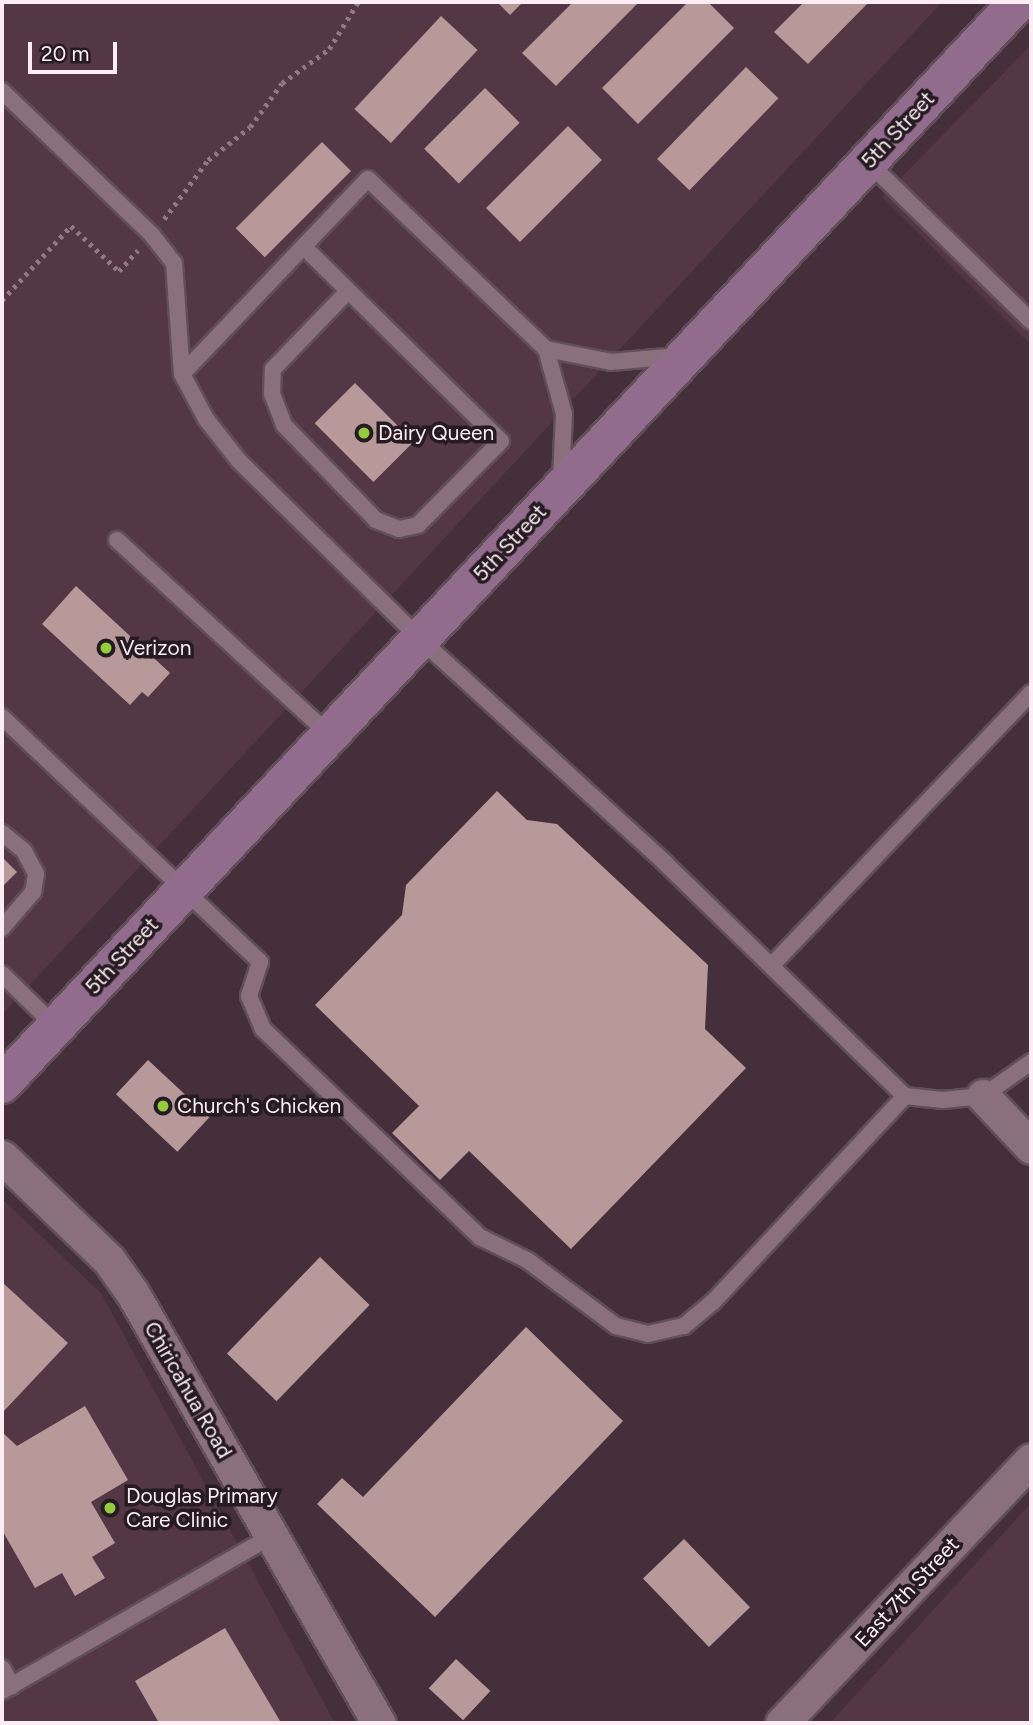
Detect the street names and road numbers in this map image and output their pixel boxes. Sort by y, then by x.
street label: 5th Street [856,86,940,174]
street label: 5th Street [468,499,552,587]
street label: 5th Street [80,912,164,1000]
street label: Chiricahua Road [139,1317,237,1463]
street label: East 7th Street [850,1532,964,1652]

